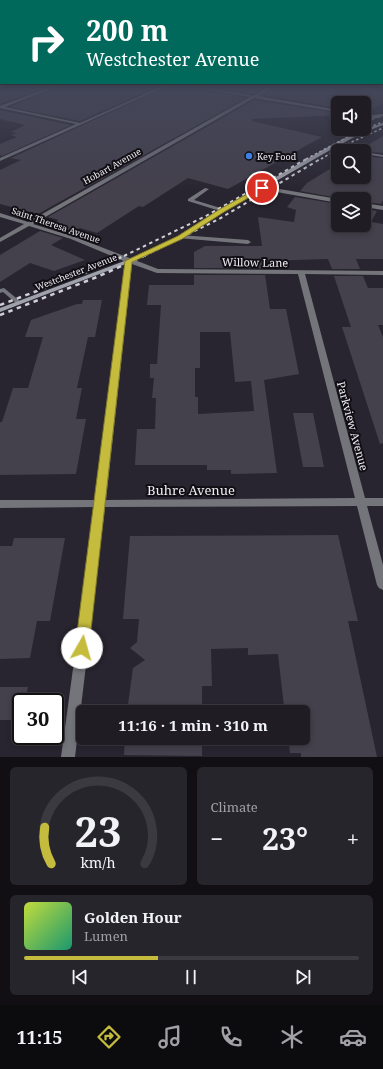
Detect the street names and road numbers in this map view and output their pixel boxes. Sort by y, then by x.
street label: Hobart Avenue [80,145,144,187]
street label: Saint Theresa Avenue [10,204,102,246]
street label: Westchester Avenue [33,250,119,294]
street label: Willow Lane [222,254,289,270]
street label: Parkview Avenue [334,380,372,472]
street label: Buhre Avenue [147,481,235,499]

